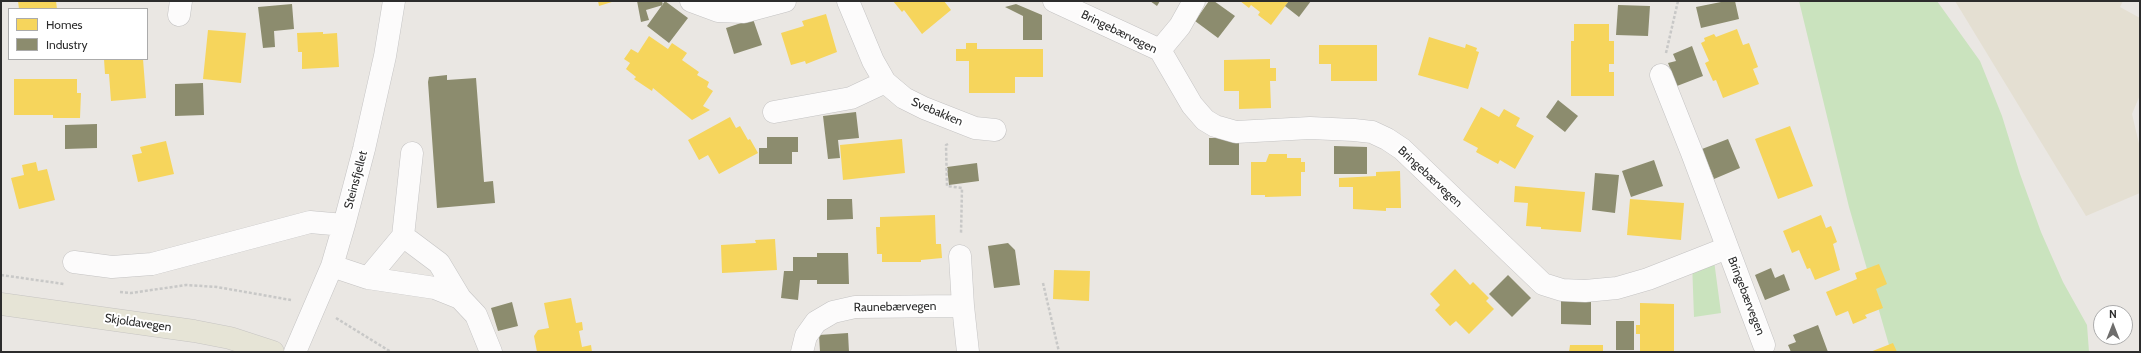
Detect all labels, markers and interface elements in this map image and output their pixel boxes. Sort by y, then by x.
street label: Bringebærvegen [1079,7,1159,57]
legend [8,8,148,60]
text: Homes [46,17,83,32]
text: Industry [46,37,87,52]
street label: Svebakken [909,95,965,129]
street label: Bringebærvegen [1395,143,1465,211]
street label: Steinsfjellet [341,149,371,211]
street label: Bringebærvegen [1724,255,1768,337]
street label: Raunebærvegen [854,299,936,315]
north arrow [2093,305,2133,345]
text: N [2109,307,2117,321]
street label: Skjoldavegen [104,311,172,335]

